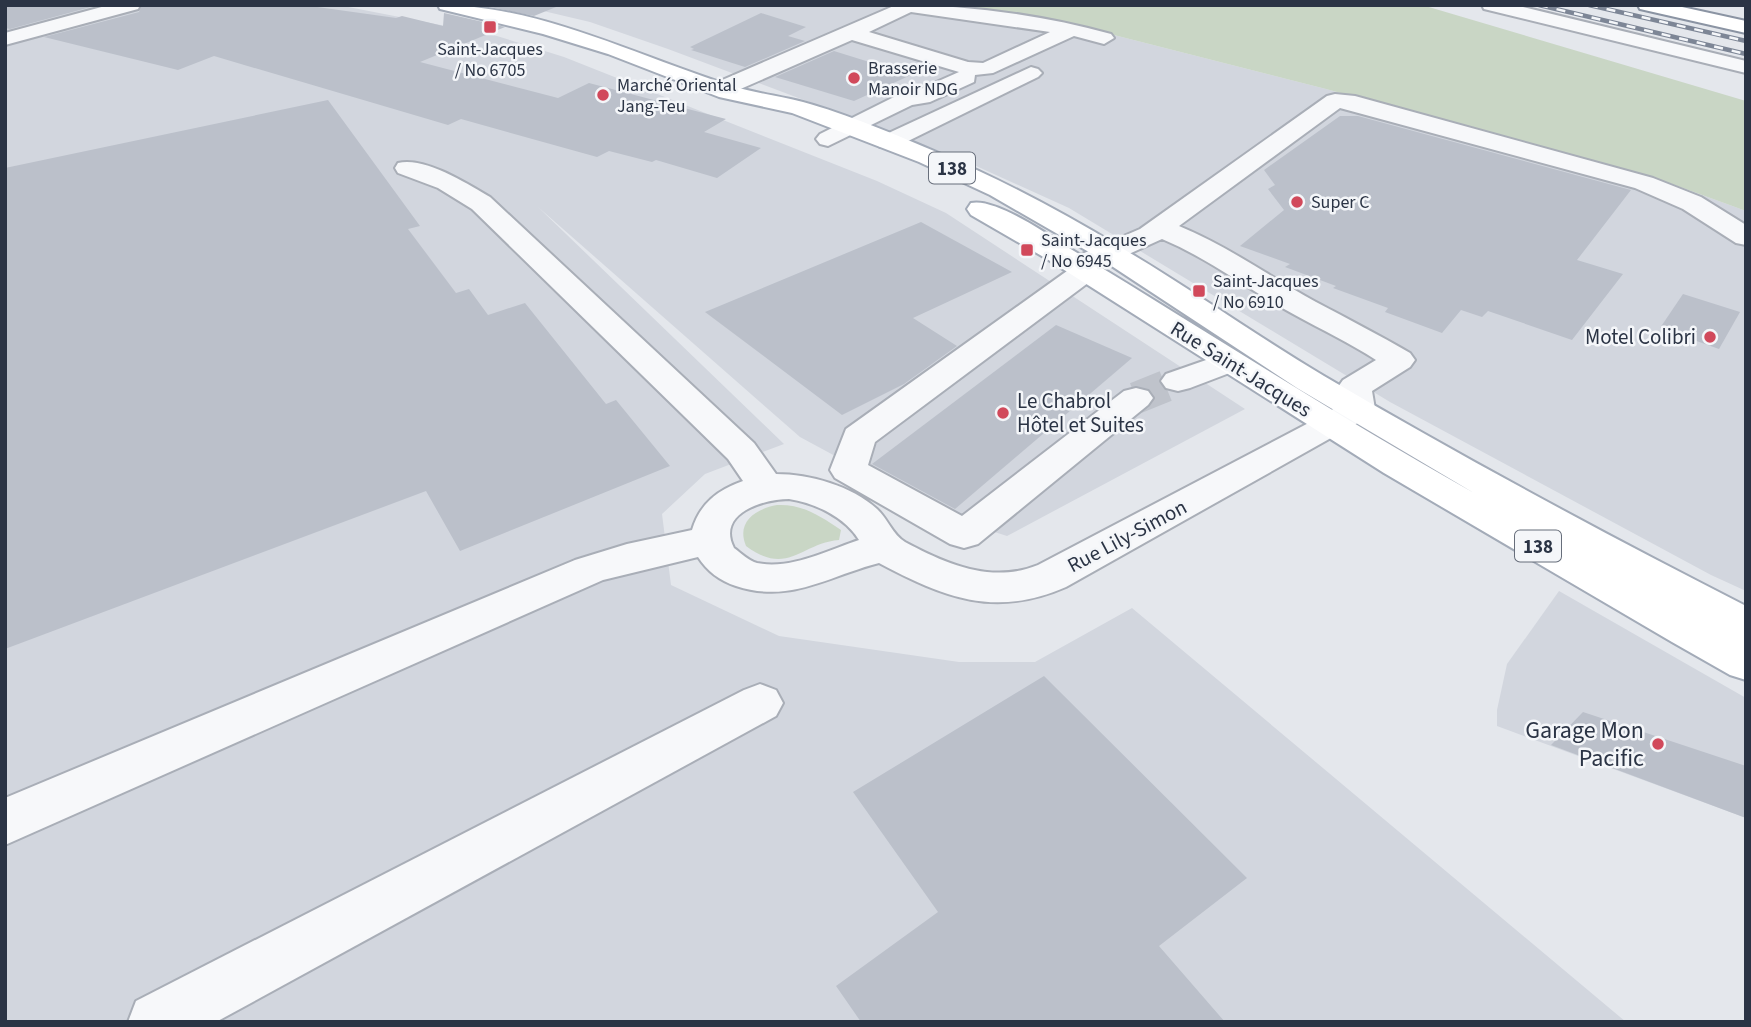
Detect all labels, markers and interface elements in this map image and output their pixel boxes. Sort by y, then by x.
marker: Saint-Jacques / No 6705 [482,19,498,35]
place label: Saint-Jacques / No 6705 [437,37,543,83]
place label: Brasserie Manoir NDG [868,56,958,102]
marker: Brasserie Manoir NDG [846,70,862,86]
place label: Marché Oriental Jang-Teu [617,73,737,119]
marker: Marché Oriental Jang-Teu [595,87,611,103]
road number: 138 [929,152,975,184]
place label: Super C [1311,190,1369,215]
marker: Super C [1289,194,1305,210]
place label: Saint-Jacques / No 6945 [1041,228,1147,274]
marker: Saint-Jacques / No 6945 [1019,242,1035,258]
place label: Saint-Jacques / No 6910 [1213,269,1319,315]
marker: Saint-Jacques / No 6910 [1191,283,1207,299]
street label: Rue Saint-Jacques [1165,314,1317,425]
place label: Motel Colibri [1585,322,1696,352]
marker: Motel Colibri [1702,329,1718,345]
place label: Le Chabrol Hôtel et Suites [1017,386,1144,440]
marker: Le Chabrol Hôtel et Suites [995,405,1011,421]
street label: Rue Lily-Simon [1062,492,1192,580]
road number: 138 [1515,530,1561,562]
place label: Garage Mon Pacific [1525,713,1644,776]
marker: Garage Mon Pacific [1650,736,1666,752]

